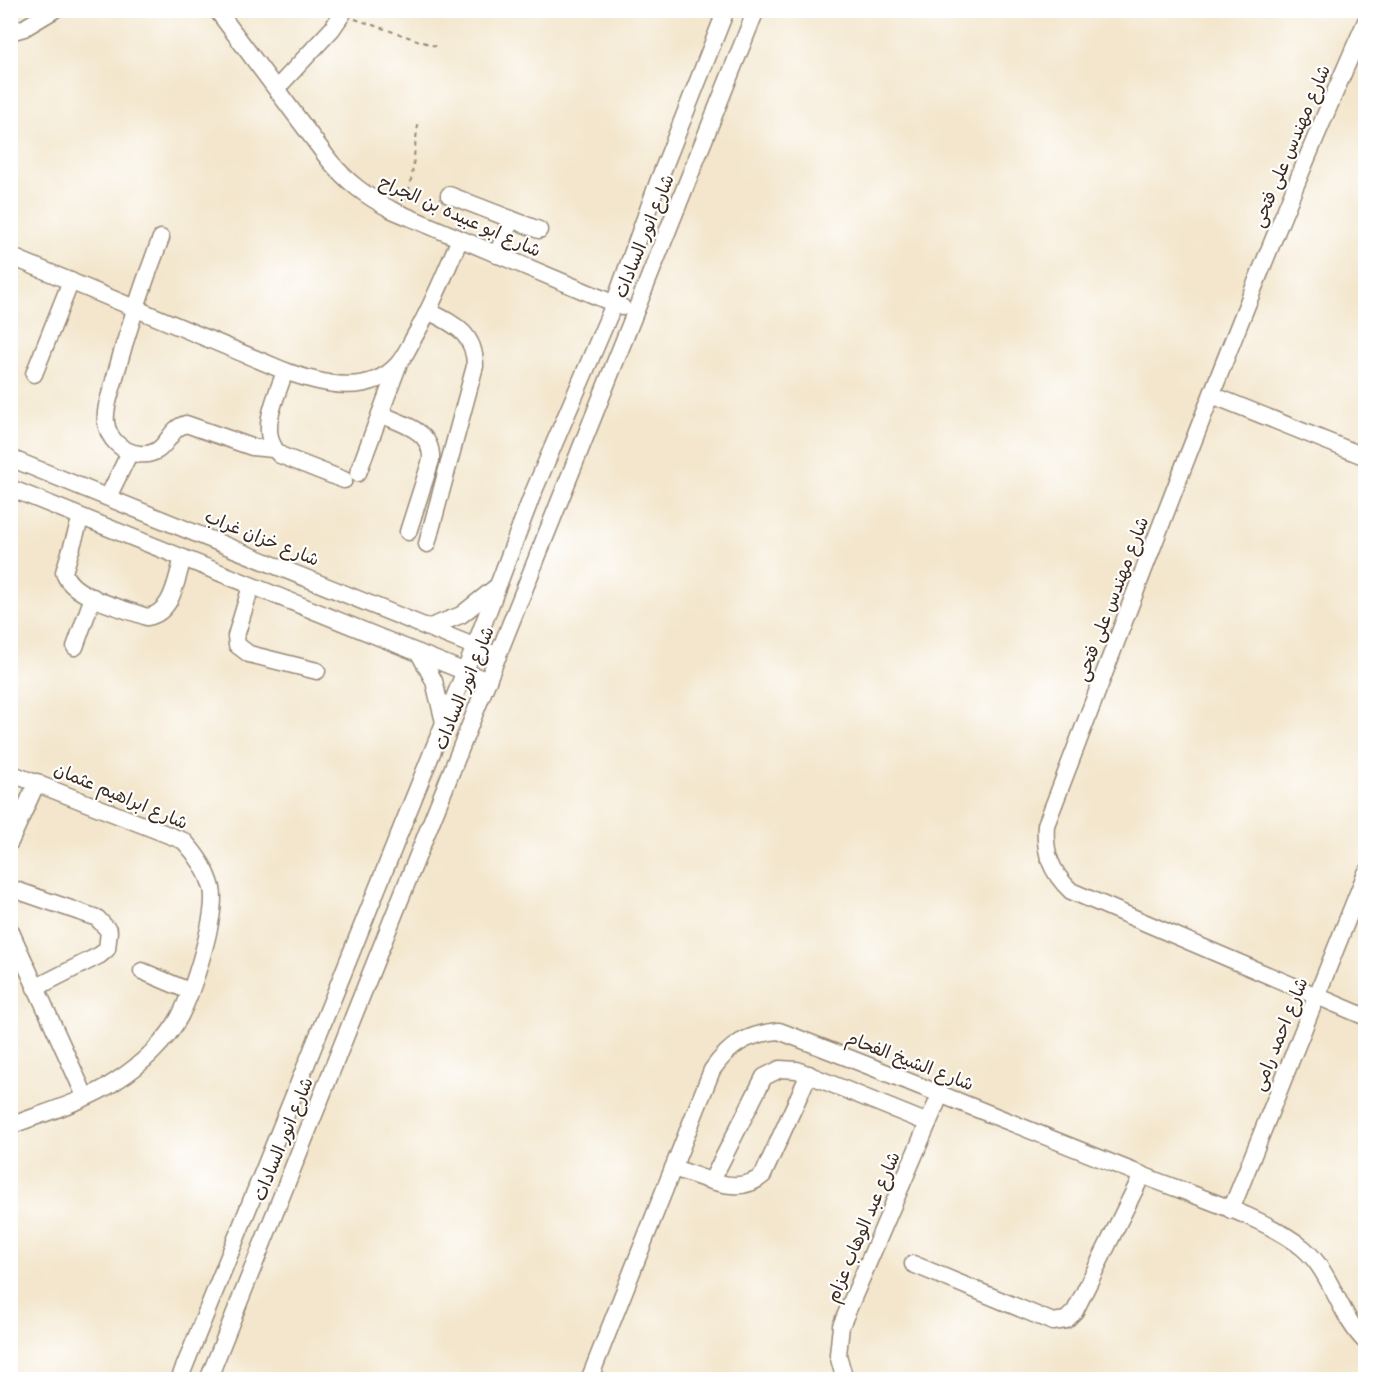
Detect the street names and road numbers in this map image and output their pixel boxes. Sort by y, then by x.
street label: شارع مهندس على فتحى [1242,60,1340,232]
street label: شارع ابو عبيده بن الجراح [374,166,546,266]
street label: شارع انور السادات [605,169,683,303]
street label: شارع خزان غراب [200,500,324,576]
street label: شارع مهندس على فتحى [1066,512,1158,686]
street label: شارع انور السادات [425,621,503,755]
street label: شارع ابراهيم عثمان [49,753,193,839]
street label: شارع احمد رامى [1243,972,1317,1096]
street label: شارع الشيخ الفحام [841,1022,979,1100]
street label: شارع انور السادات [244,1072,322,1206]
street label: شارع عبد الوهاب عزام [817,1146,909,1308]

